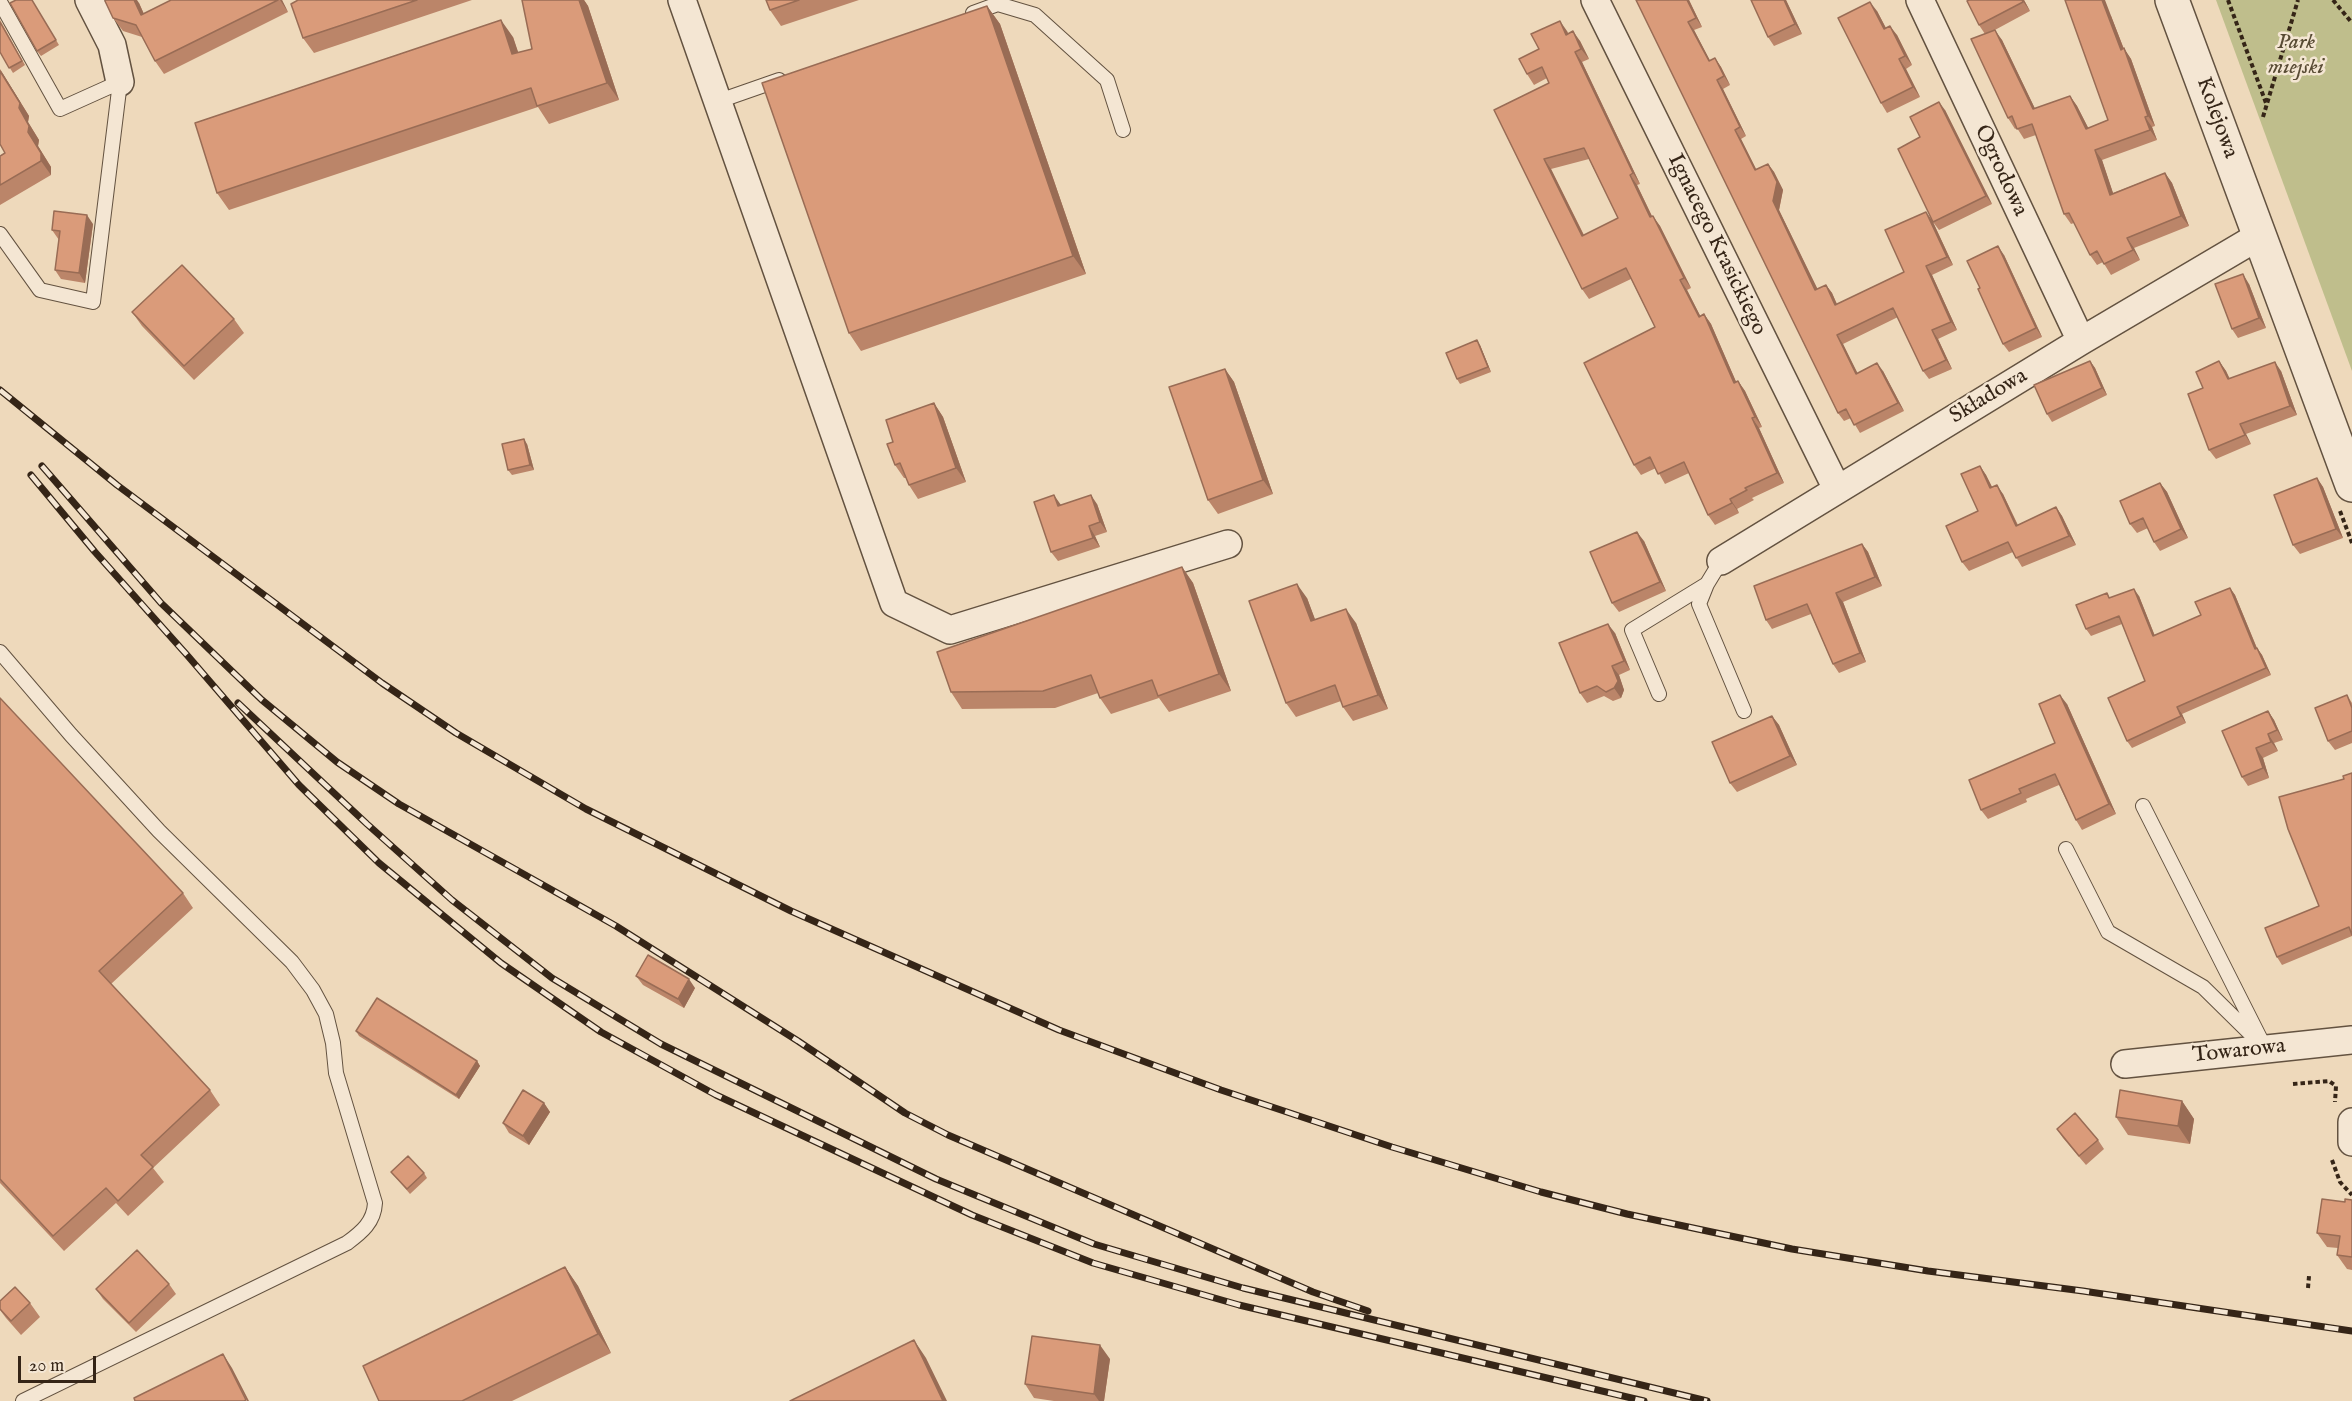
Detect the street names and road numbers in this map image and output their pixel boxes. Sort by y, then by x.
street label: Kolejowa [2189,74,2243,162]
street label: Ogrodowa [1967,121,2033,221]
street label: Ignacego Krasickiego [1661,150,1771,340]
street label: Składowa [1945,364,2033,430]
street label: Towarowa [2191,1034,2287,1070]

